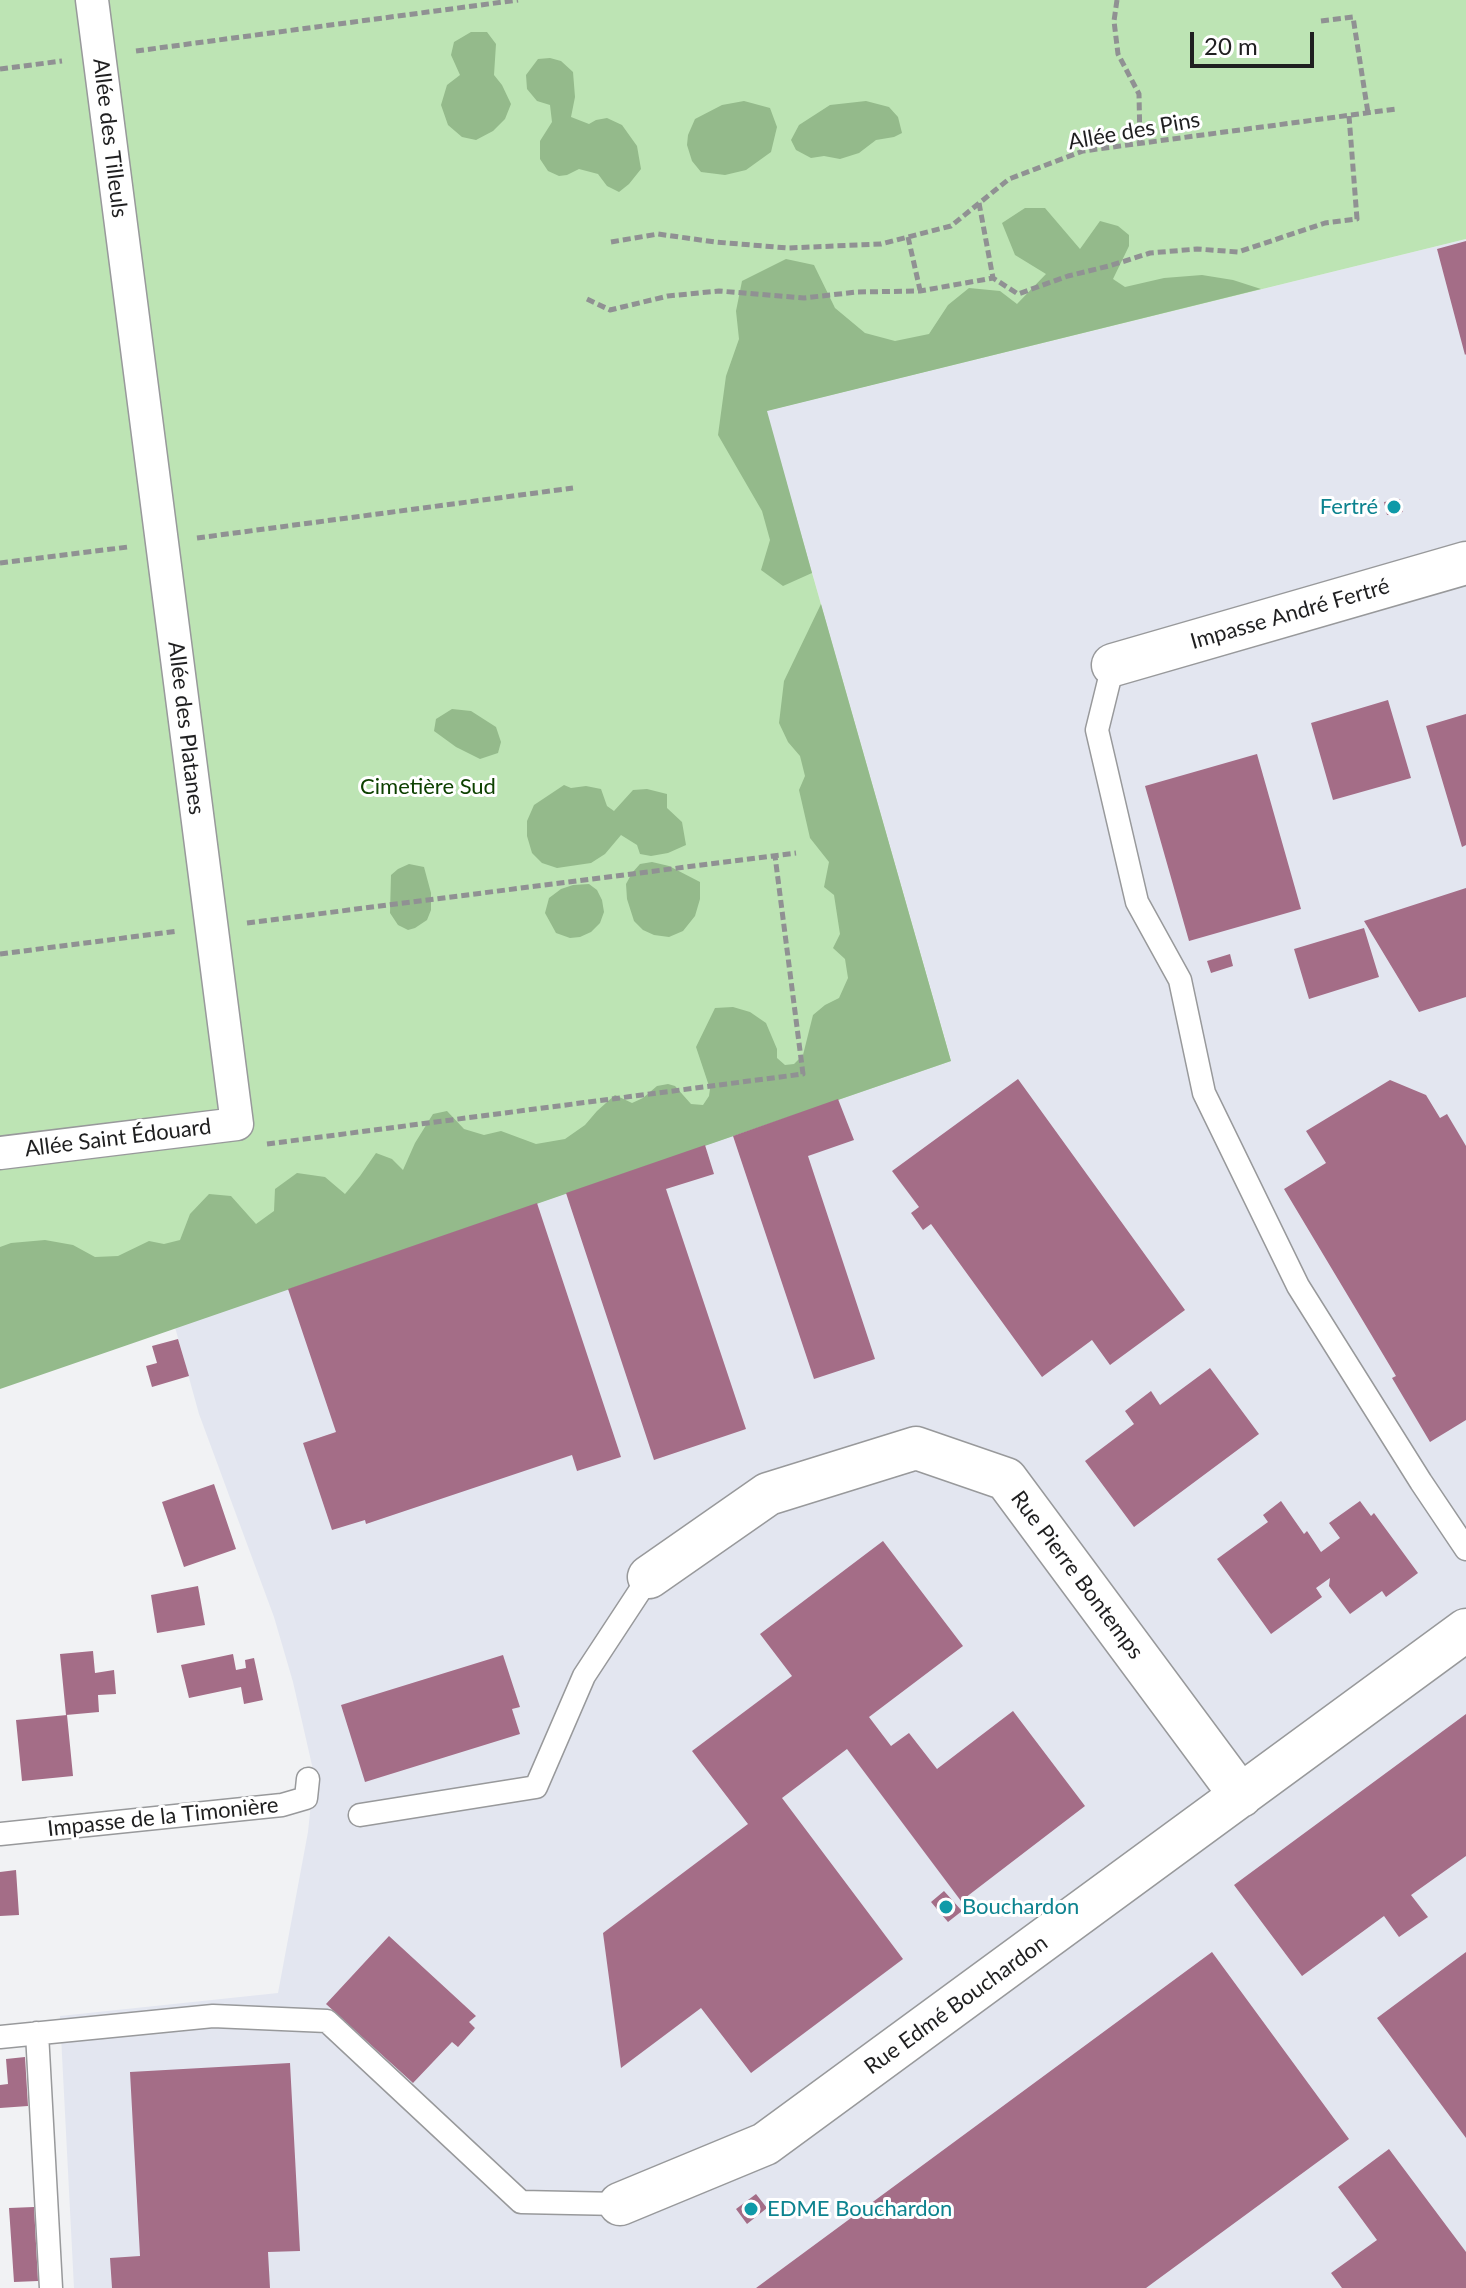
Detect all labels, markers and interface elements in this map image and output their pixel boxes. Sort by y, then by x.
scale bar [1194,16,1318,66]
text: 20 m [1204,31,1258,60]
street label: Allée des Tilleuls [87,57,133,219]
street label: Allée des Pins [1066,106,1202,156]
place label: Fertré [1320,494,1378,520]
marker: Fertré [1385,498,1403,516]
street label: Impasse André Fertré [1187,573,1393,655]
street label: Allée des Platanes [162,640,210,816]
park label: Cimetière Sud [360,774,496,800]
street label: Allée Saint Édouard [23,1113,213,1163]
street label: Rue Pierre Bontemps [1005,1486,1149,1664]
street label: Impasse de la Timonière [46,1792,280,1842]
place label: Bouchardon [962,1894,1079,1920]
marker: Bouchardon [937,1898,955,1916]
street label: Rue Edmé Bouchardon [859,1930,1053,2080]
place label: EDME Bouchardon [767,2196,952,2222]
marker: EDME Bouchardon [742,2200,760,2218]

